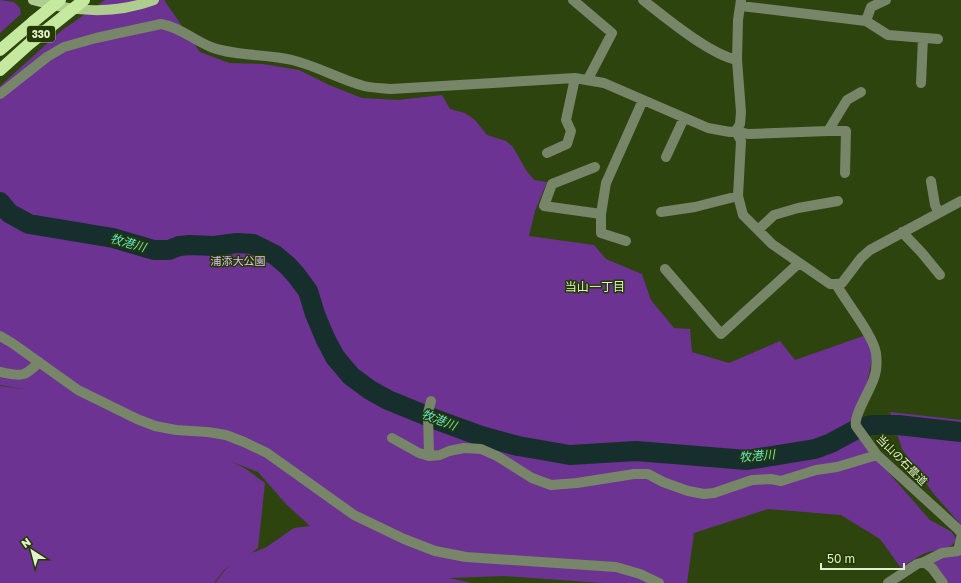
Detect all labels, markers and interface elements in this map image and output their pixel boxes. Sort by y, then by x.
road number: 330 [27,26,55,42]
water label: 牧港川 [109,230,149,255]
park label: 浦添大公園 [211,254,266,267]
district label: 当山一丁目 [565,279,625,294]
water label: 牧港川 [420,406,461,434]
street label: 当山の石畳道 [874,432,930,488]
water label: 牧港川 [738,446,778,465]
north arrow [12,531,52,571]
text: N [19,535,33,550]
scale bar [821,545,904,571]
text: 50 m [827,551,855,566]

